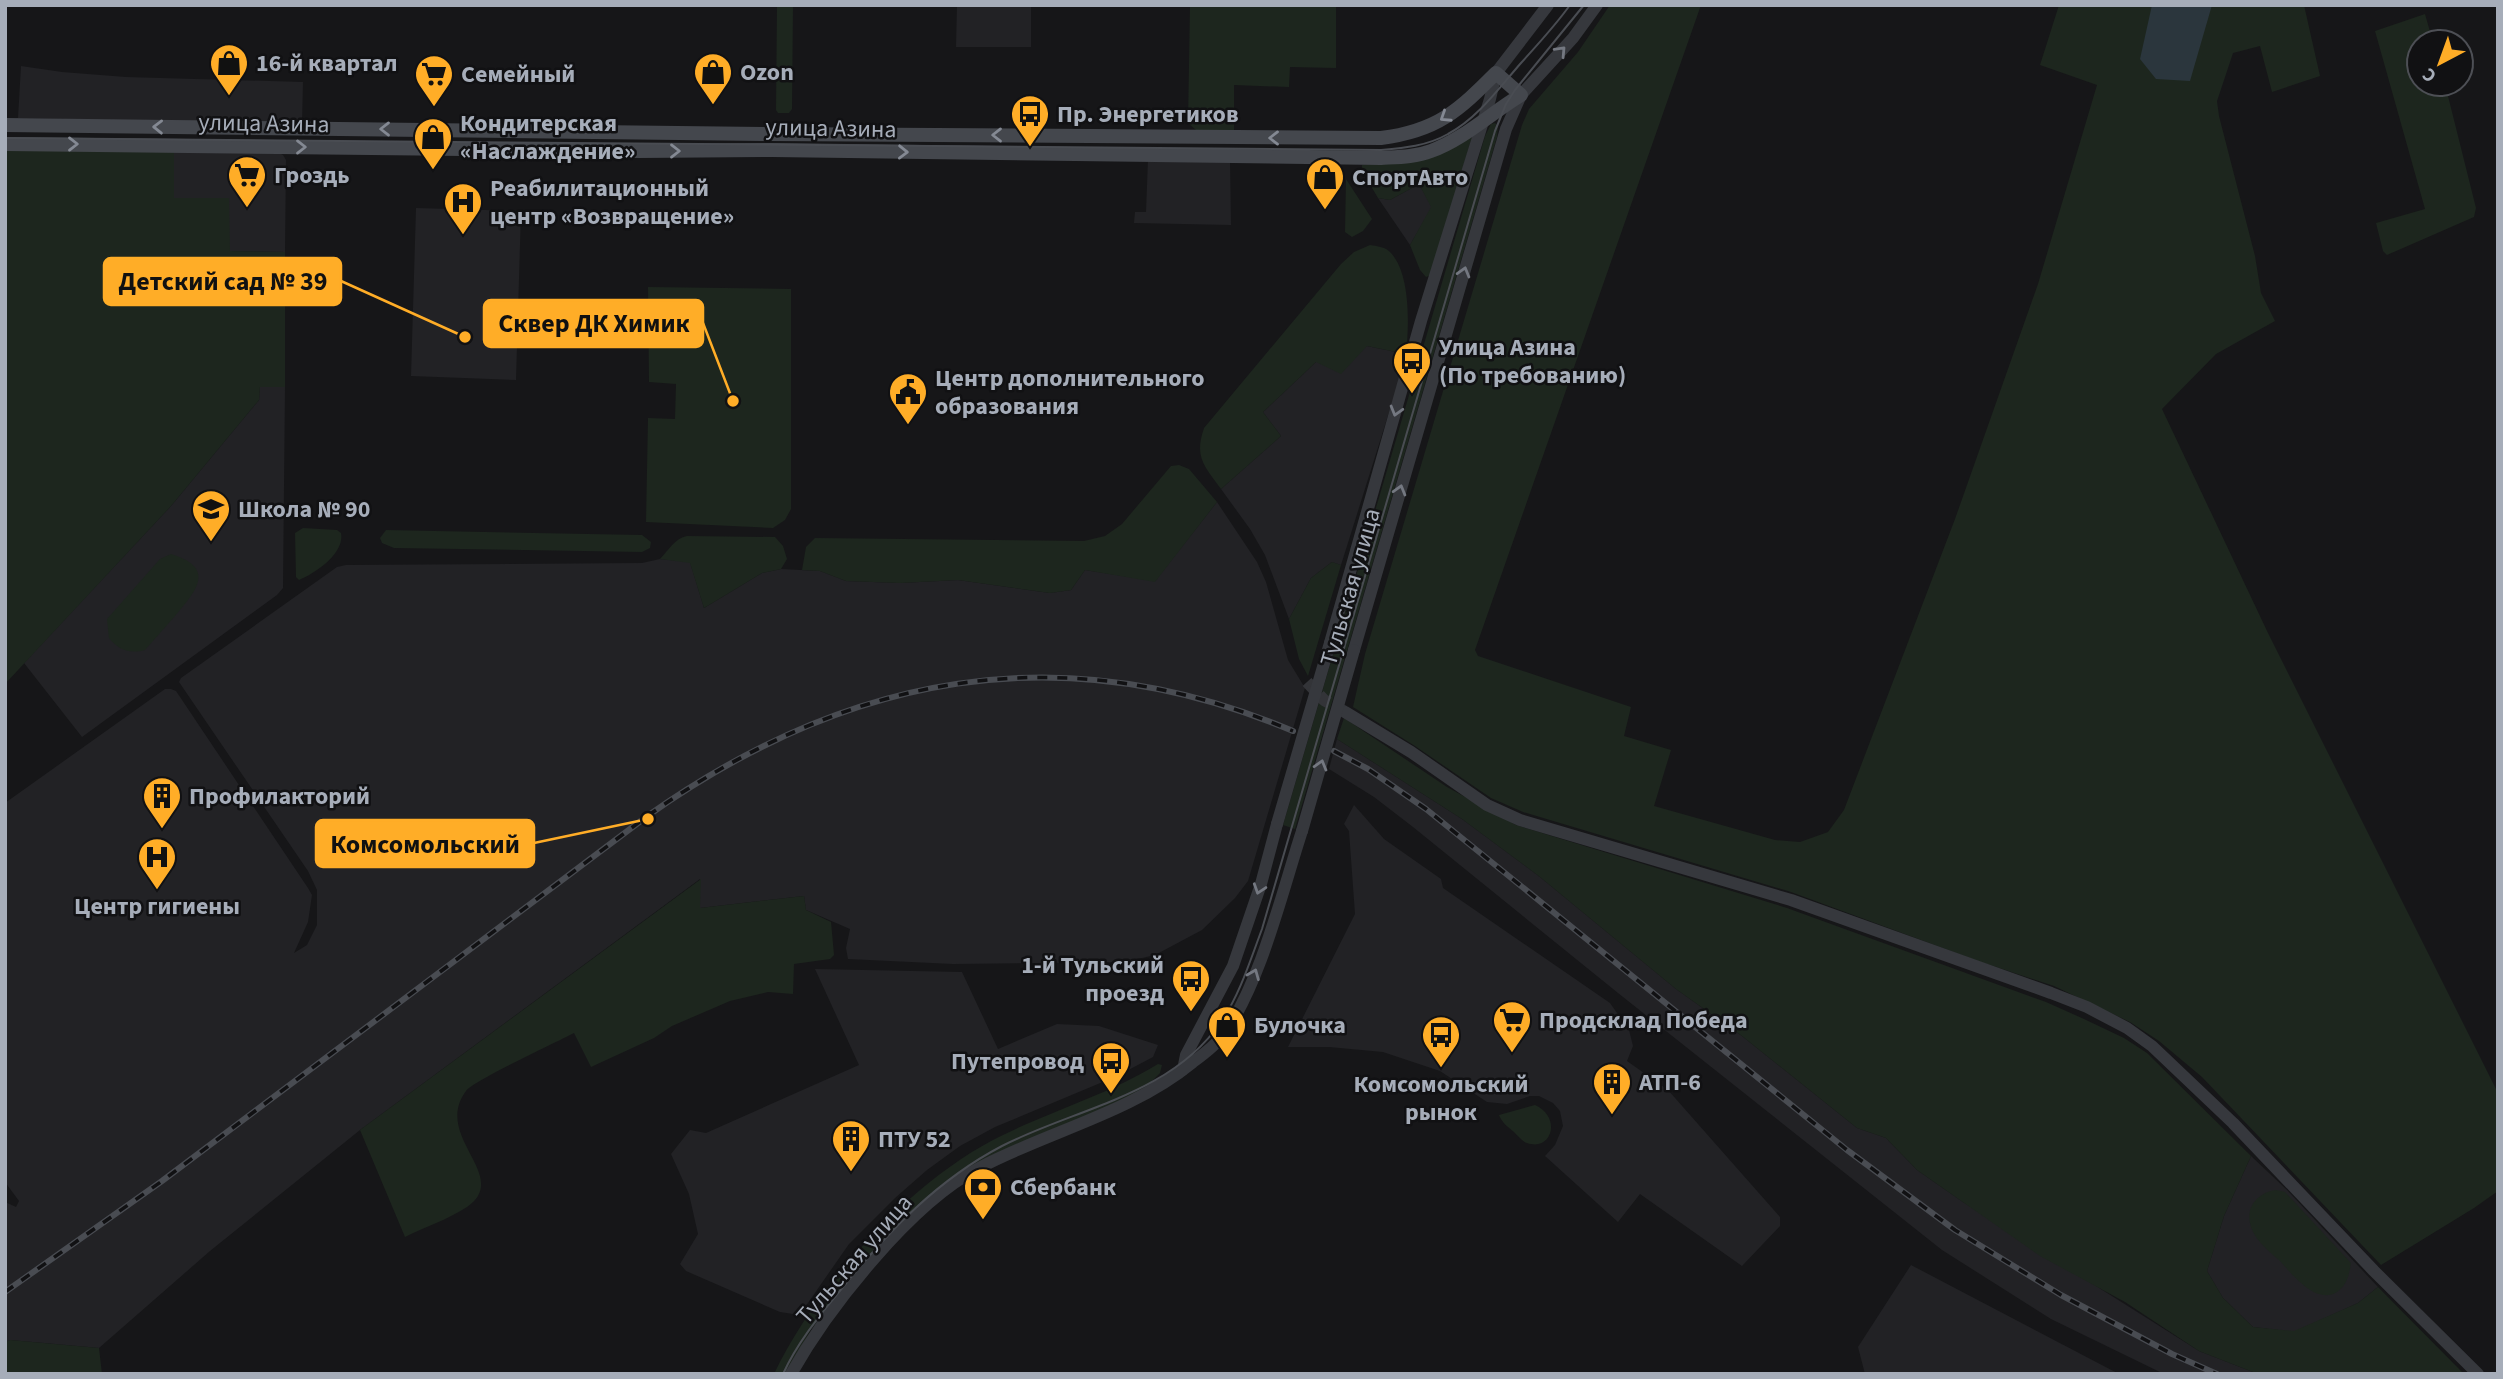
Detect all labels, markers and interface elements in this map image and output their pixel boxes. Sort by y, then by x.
north arrow [2405,28,2475,98]
shop icon: 16-й квартал [208,42,250,97]
place label: 16-й квартал [256,46,397,81]
one-way arrow [1552,46,1565,59]
shop icon: Ozon [692,51,734,106]
supermarket icon: Семейный [413,53,455,108]
place label: Ozon [740,55,794,90]
place label: Семейный [461,57,575,92]
text: С [2417,61,2443,89]
bus stop icon: Пр. Энергетиков [1009,93,1051,148]
place label: Пр. Энергетиков [1057,97,1239,132]
street label: улица Азина [198,105,330,142]
place label: Кондитерская «Наслаждение» [460,106,636,169]
one-way arrow [1440,109,1453,122]
street label: улица Азина [765,110,897,147]
shop icon: Кондитерская «Наслаждение» [412,116,454,171]
one-way arrow [152,119,162,135]
one-way arrow [379,121,390,137]
one-way arrow [991,127,1002,143]
one-way arrow [1268,130,1279,145]
one-way arrow [68,136,79,151]
one-way arrow [296,139,307,155]
one-way arrow [671,143,681,159]
one-way arrow [898,144,909,160]
supermarket icon: Гроздь [226,154,268,209]
shop icon: СпортАвто [1304,156,1346,211]
place label: Гроздь [274,158,350,193]
place label: СпортАвто [1352,160,1468,195]
place label: Реабилитационный центр «Возвращение» [490,171,734,234]
hospital icon: Реабилитационный центр «Возвращение» [442,181,484,236]
callout: Детский сад № 39 [104,258,341,305]
text: Детский сад № 39 [118,263,328,300]
one-way arrow [1456,266,1470,278]
callout: Сквер ДК Химик [484,300,703,347]
text: Сквер ДК Химик [498,305,691,342]
place label: Улица Азина (По требованию) [1439,330,1626,393]
bus stop icon: Улица Азина (По требованию) [1391,340,1433,395]
place label: Центр дополнительного образования [935,361,1204,424]
public building icon: Центр дополнительного образования [887,371,929,426]
one-way arrow [1390,404,1404,416]
one-way arrow [1392,484,1407,496]
school or university icon: Школа № 90 [190,488,232,543]
place label: Школа № 90 [238,492,370,527]
street label: Тульская улица [1311,504,1390,670]
one-way arrow [1312,759,1327,771]
building icon: Профилакторий [141,775,183,830]
place label: Профилакторий [189,779,370,814]
callout: Комсомольский [316,820,534,867]
text: Комсомольский [330,826,520,863]
hospital icon: Центр гигиены [136,836,178,891]
one-way arrow [1253,883,1267,895]
place label: Центр гигиены [74,889,240,924]
place label: 1-й Тульский проезд [1021,948,1164,1011]
bus stop icon: 1-й Тульский проезд [1170,958,1212,1013]
one-way arrow [1245,969,1259,981]
supermarket icon: Продсклад Победа [1491,999,1533,1054]
place label: Продсклад Победа [1539,1003,1748,1038]
shop icon: Булочка [1206,1004,1248,1059]
place label: Булочка [1254,1008,1346,1043]
bus stop icon: Комсомольский рынок [1420,1014,1462,1069]
bus stop icon: Путепровод [1090,1040,1132,1095]
place label: Путепровод [951,1044,1084,1079]
building icon: АТП-6 [1591,1061,1633,1116]
place label: АТП-6 [1638,1065,1701,1100]
place label: Комсомольский рынок [1353,1067,1529,1130]
building icon: ПТУ 52 [830,1118,872,1173]
place label: ПТУ 52 [878,1122,951,1157]
bank icon: Сбербанк [962,1166,1004,1221]
place label: Сбербанк [1010,1170,1117,1205]
street label: Тульская улица [788,1187,921,1332]

